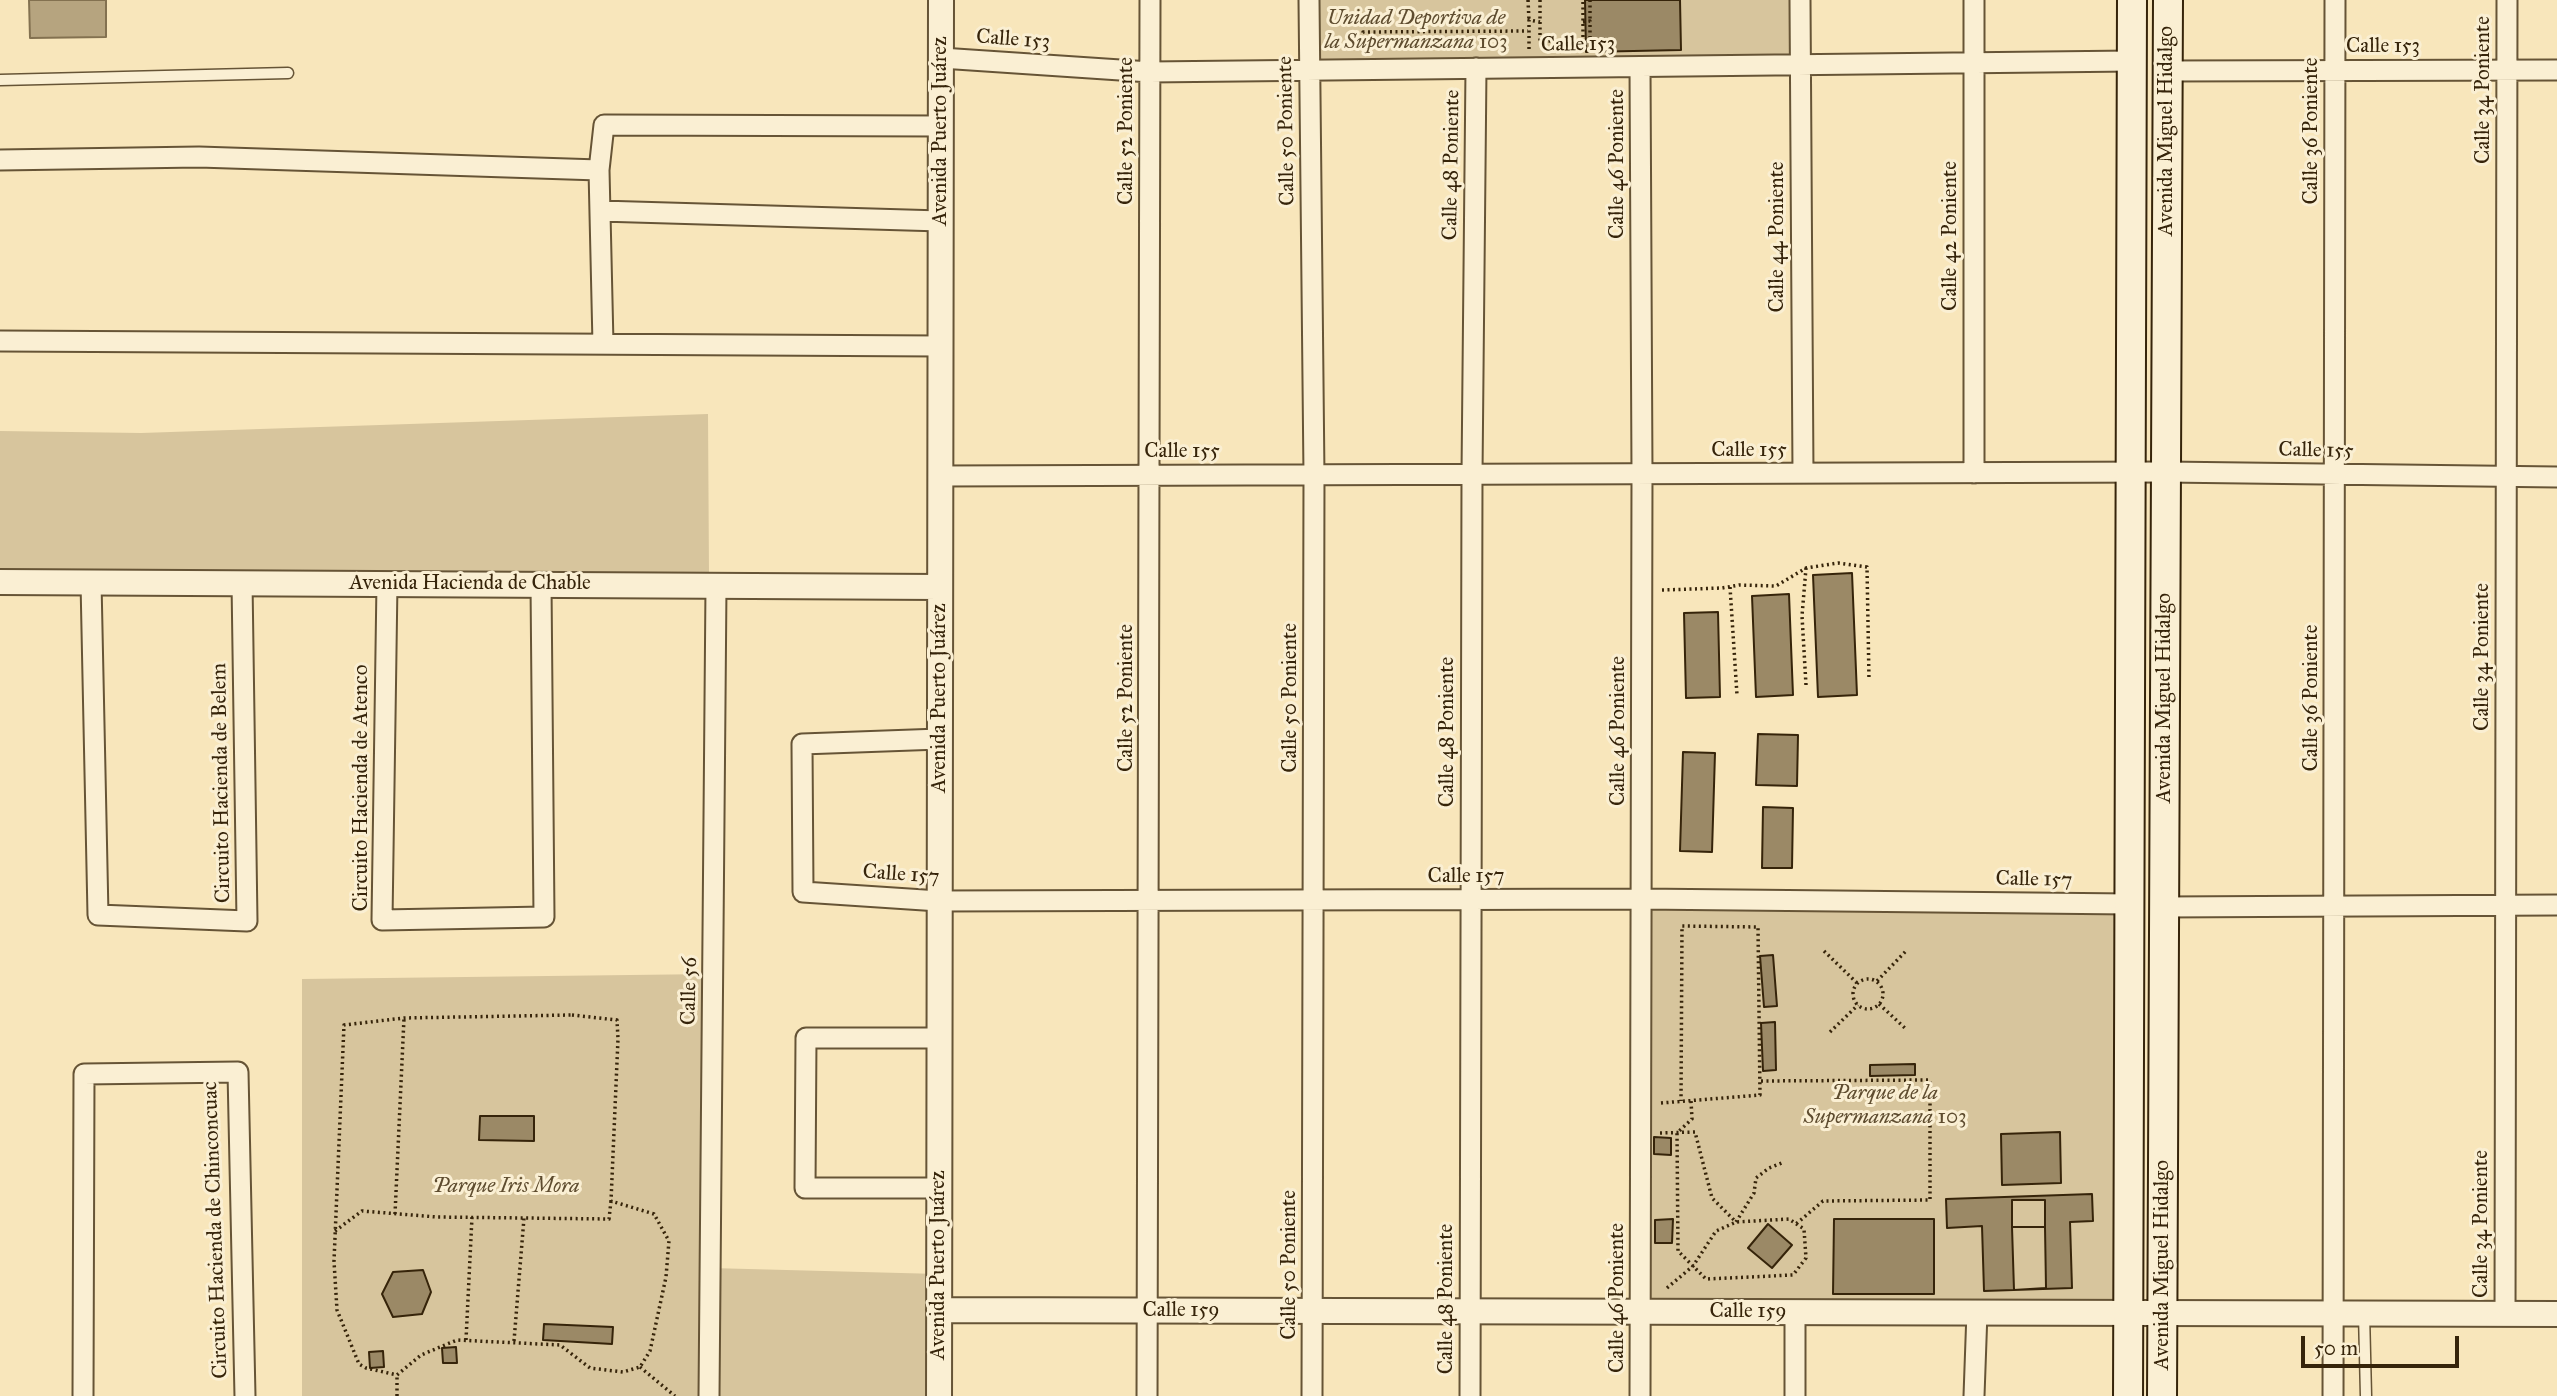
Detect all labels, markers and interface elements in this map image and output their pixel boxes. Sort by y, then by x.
park label: Unidad Deportiva de la Supermanzana 103 [1324,6,1508,56]
street label: Calle 34 Poniente [2471,16,2497,164]
street label: Calle 153 [975,25,1051,55]
street label: Avenida Miguel Hidalgo [2154,26,2180,236]
street label: Calle 153 [1541,32,1615,58]
street label: Calle 153 [2346,34,2420,60]
street label: Avenida Puerto Juárez [928,36,954,226]
street label: Calle 50 Poniente [1273,56,1301,206]
street label: Calle 52 Poniente [1114,57,1140,205]
street label: Calle 36 Poniente [2299,58,2325,204]
street label: Calle 48 Poniente [1438,89,1466,241]
street label: Calle 46 Poniente [1605,89,1631,239]
street label: Calle 44 Poniente [1765,161,1791,313]
street label: Calle 42 Poniente [1938,161,1964,311]
street label: Calle 155 [1711,438,1787,464]
street label: Calle 155 [2278,438,2354,464]
street label: Calle 155 [1144,439,1220,465]
street label: Avenida Hacienda de Chable [349,571,591,597]
street label: Calle 34 Poniente [2470,583,2496,731]
street label: Avenida Miguel Hidalgo [2152,593,2178,803]
street label: Avenida Puerto Juárez [927,603,953,793]
street label: Calle 50 Poniente [1278,623,1304,773]
street label: Calle 52 Poniente [1114,624,1140,772]
street label: Calle 36 Poniente [2299,625,2325,771]
street label: Calle 46 Poniente [1606,656,1632,806]
street label: Calle 48 Poniente [1435,657,1461,807]
street label: Circuito Hacienda de Belem [207,663,237,903]
street label: Circuito Hacienda de Atenco [349,665,375,911]
street label: Calle 157 [862,860,940,890]
street label: Calle 157 [1428,864,1504,890]
street label: Calle 157 [1995,867,2073,893]
street label: Calle 56 [677,957,703,1025]
street label: Circuito Hacienda de Chinconcuac [198,1081,234,1379]
park label: Parque de la Supermanzana 103 [1803,1081,1967,1131]
street label: Calle 34 Poniente [2469,1150,2495,1298]
street label: Avenida Miguel Hidalgo [2150,1160,2176,1370]
street label: Avenida Puerto Juárez [926,1170,952,1360]
park label: Parque Iris Mora [433,1174,579,1200]
street label: Calle 50 Poniente [1277,1190,1303,1340]
street label: Calle 46 Poniente [1605,1223,1631,1373]
street label: Calle 48 Poniente [1434,1224,1460,1374]
street label: Calle 159 [1143,1298,1219,1324]
street label: Calle 159 [1710,1299,1786,1325]
scale bar [2305,1322,2462,1366]
text: 50 m [2314,1335,2358,1361]

